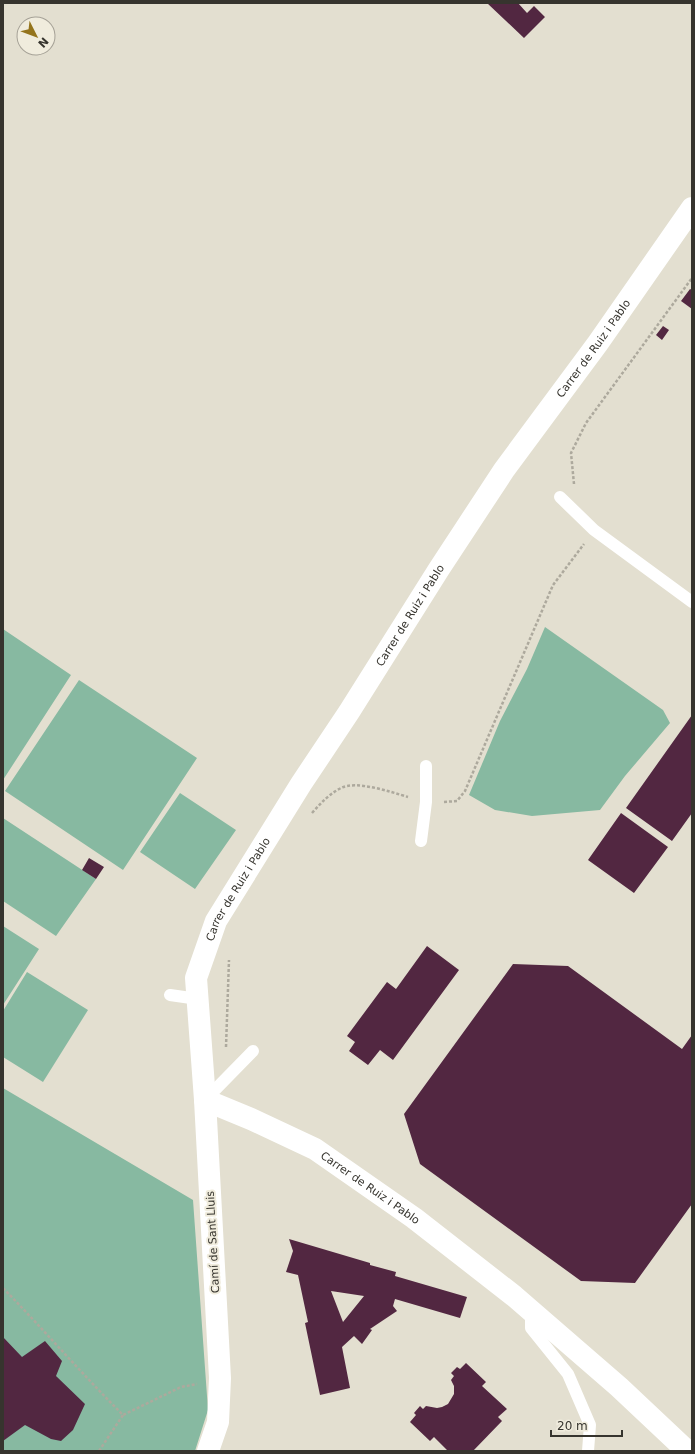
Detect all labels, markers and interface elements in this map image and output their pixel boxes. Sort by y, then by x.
north arrow [16,16,56,56]
text: N [35,35,51,50]
street label: Carrer de Ruiz i Pablo [554,296,633,400]
street label: Carrer de Ruiz i Pablo [373,562,447,669]
street label: Carrer de Ruiz i Pablo [203,835,273,943]
street label: Carrer de Ruiz i Pablo [318,1149,423,1227]
street label: Camí de Sant Lluis [204,1190,222,1293]
scale bar [551,1412,622,1438]
text: 20 m [557,1419,588,1433]

